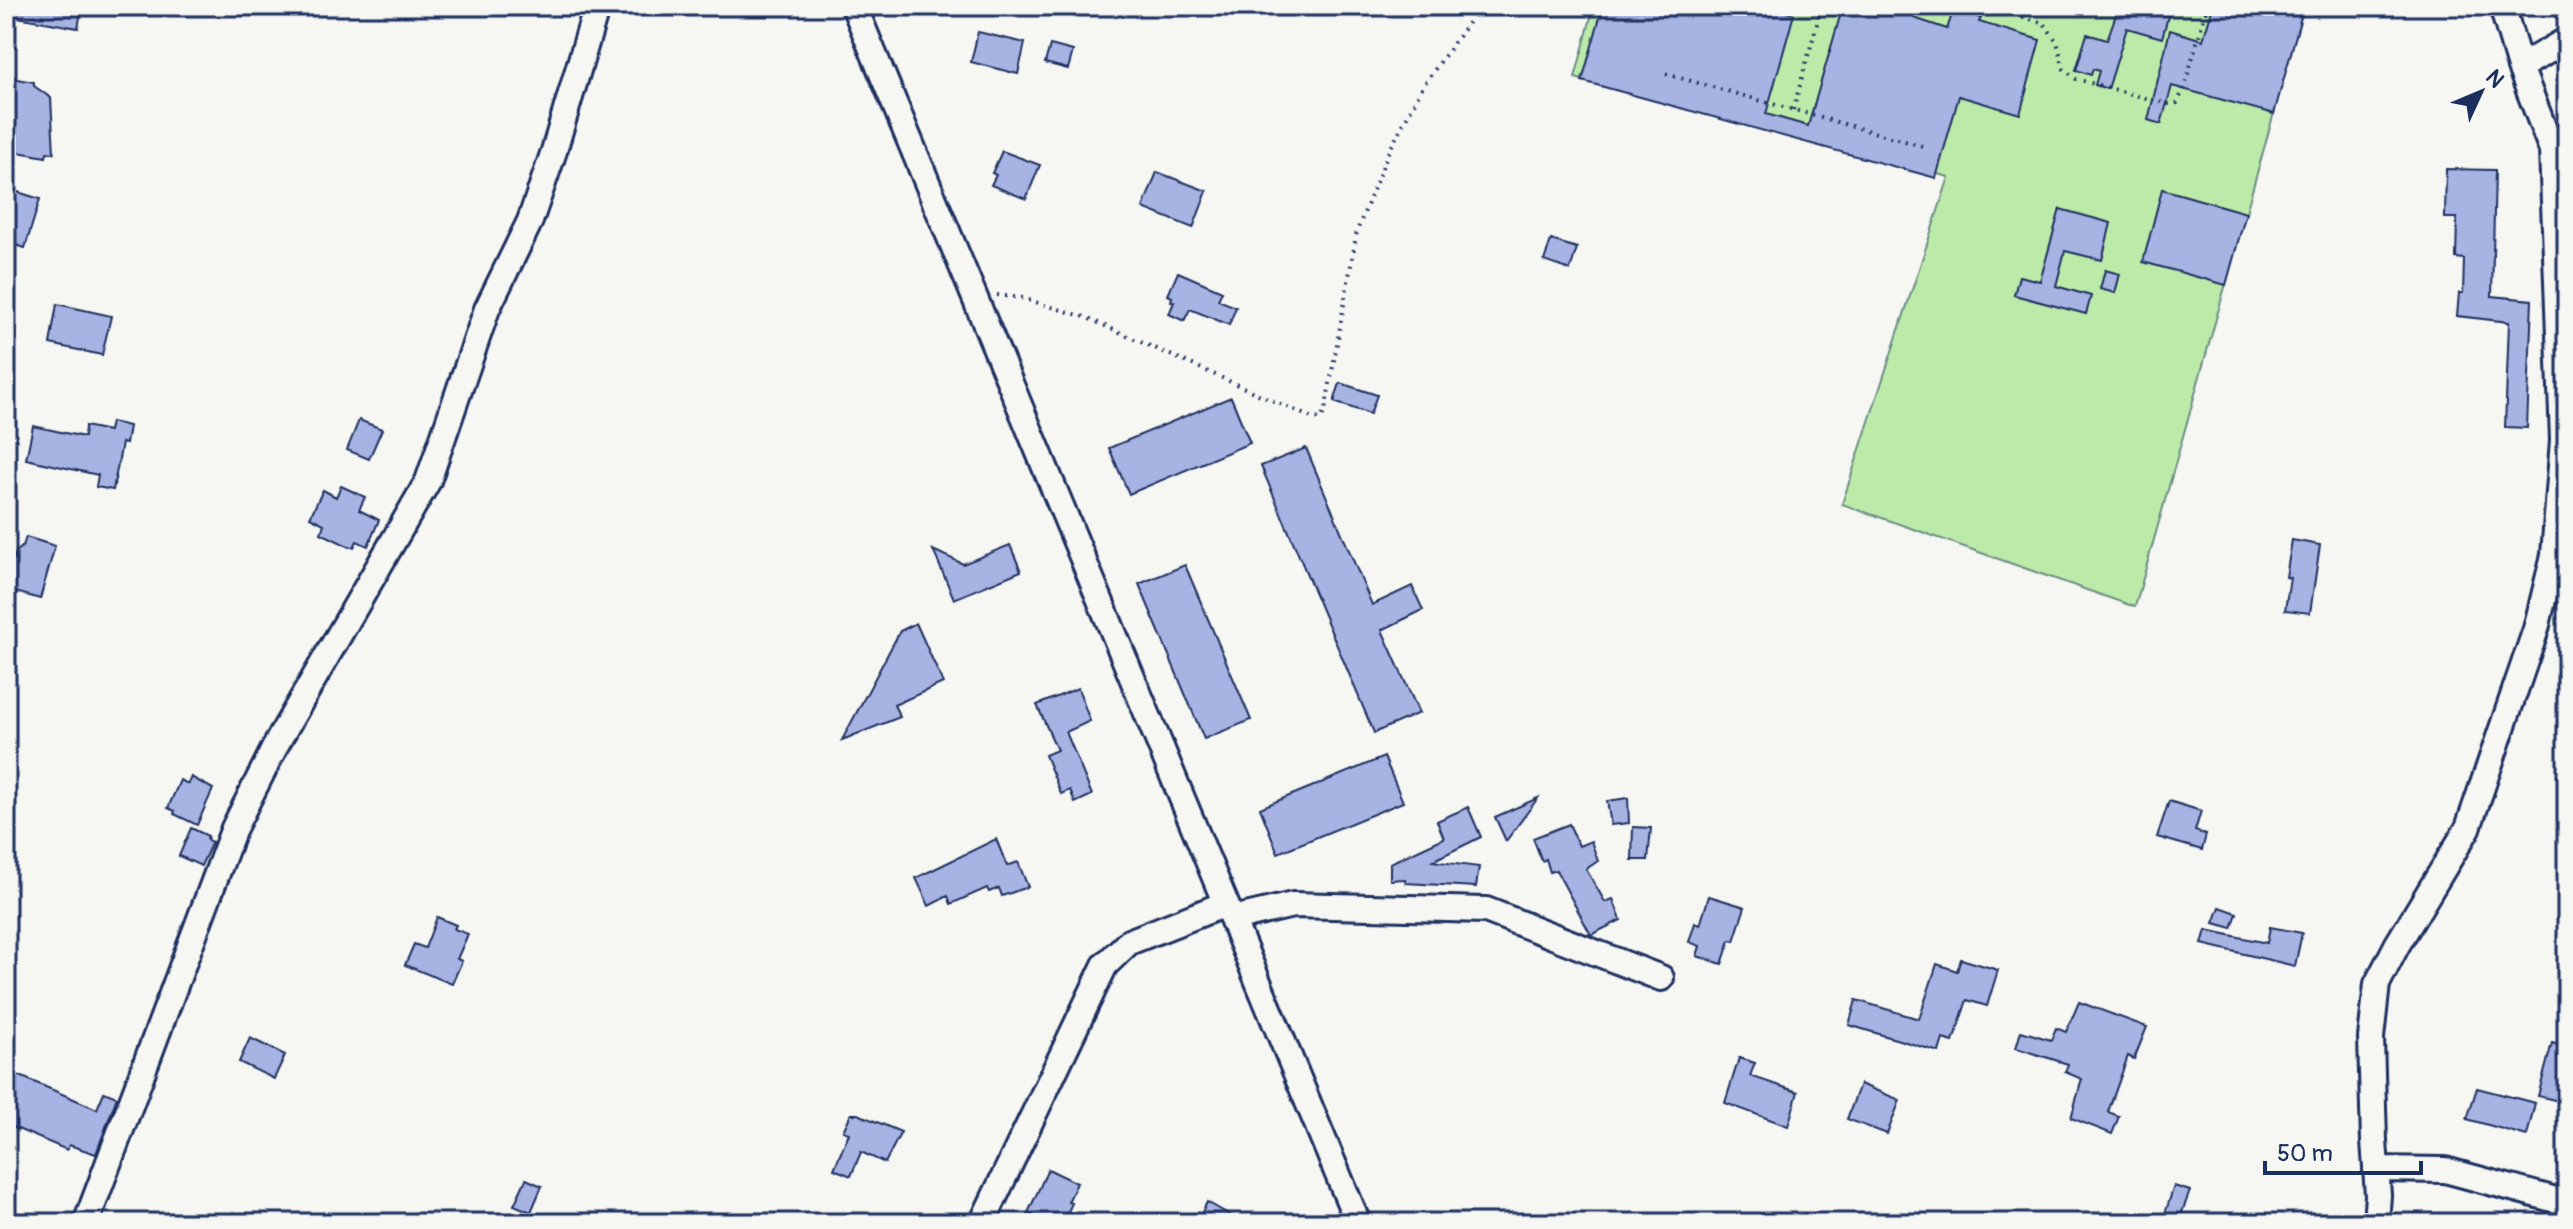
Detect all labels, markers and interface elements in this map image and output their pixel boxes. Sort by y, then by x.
north arrow [2441,52,2521,132]
text: N [2479,64,2510,94]
scale bar [2265,1125,2421,1175]
text: 50 m [2277,1139,2333,1168]

